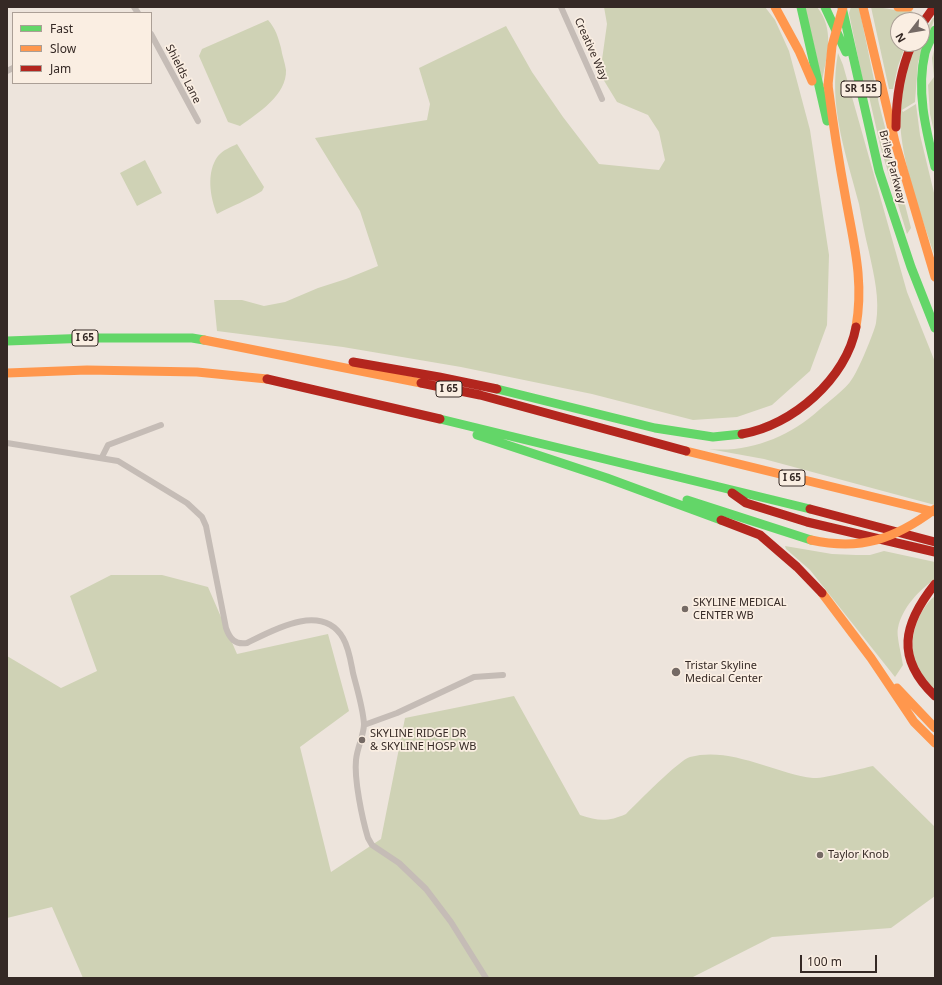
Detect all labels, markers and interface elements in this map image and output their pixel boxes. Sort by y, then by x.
legend [12,12,152,84]
north arrow [890,12,930,52]
street label: Creative Way [571,16,611,82]
text: Fast [50,20,73,37]
text: N [891,30,909,46]
text: Slow [50,40,76,57]
street label: Shields Lane [162,42,204,106]
text: Jam [50,60,71,77]
road number: SR 155 [841,81,881,97]
street label: Briley Parkway [876,129,908,205]
road number: I 65 [72,330,98,346]
road number: I 65 [436,381,462,397]
road number: I 65 [779,470,805,486]
place label: SKYLINE MEDICAL CENTER WB [693,596,786,622]
marker: SKYLINE MEDICAL CENTER WB [680,604,690,614]
place label: Tristar Skyline Medical Center [685,659,763,685]
marker: Tristar Skyline Medical Center [670,666,682,678]
place label: SKYLINE RIDGE DR & SKYLINE HOSP WB [370,727,476,753]
marker: SKYLINE RIDGE DR & SKYLINE HOSP WB [357,735,367,745]
place label: Taylor Knob [828,848,889,862]
marker: Taylor Knob [815,850,825,860]
scale bar [802,947,879,973]
text: 100 m [807,953,842,970]

